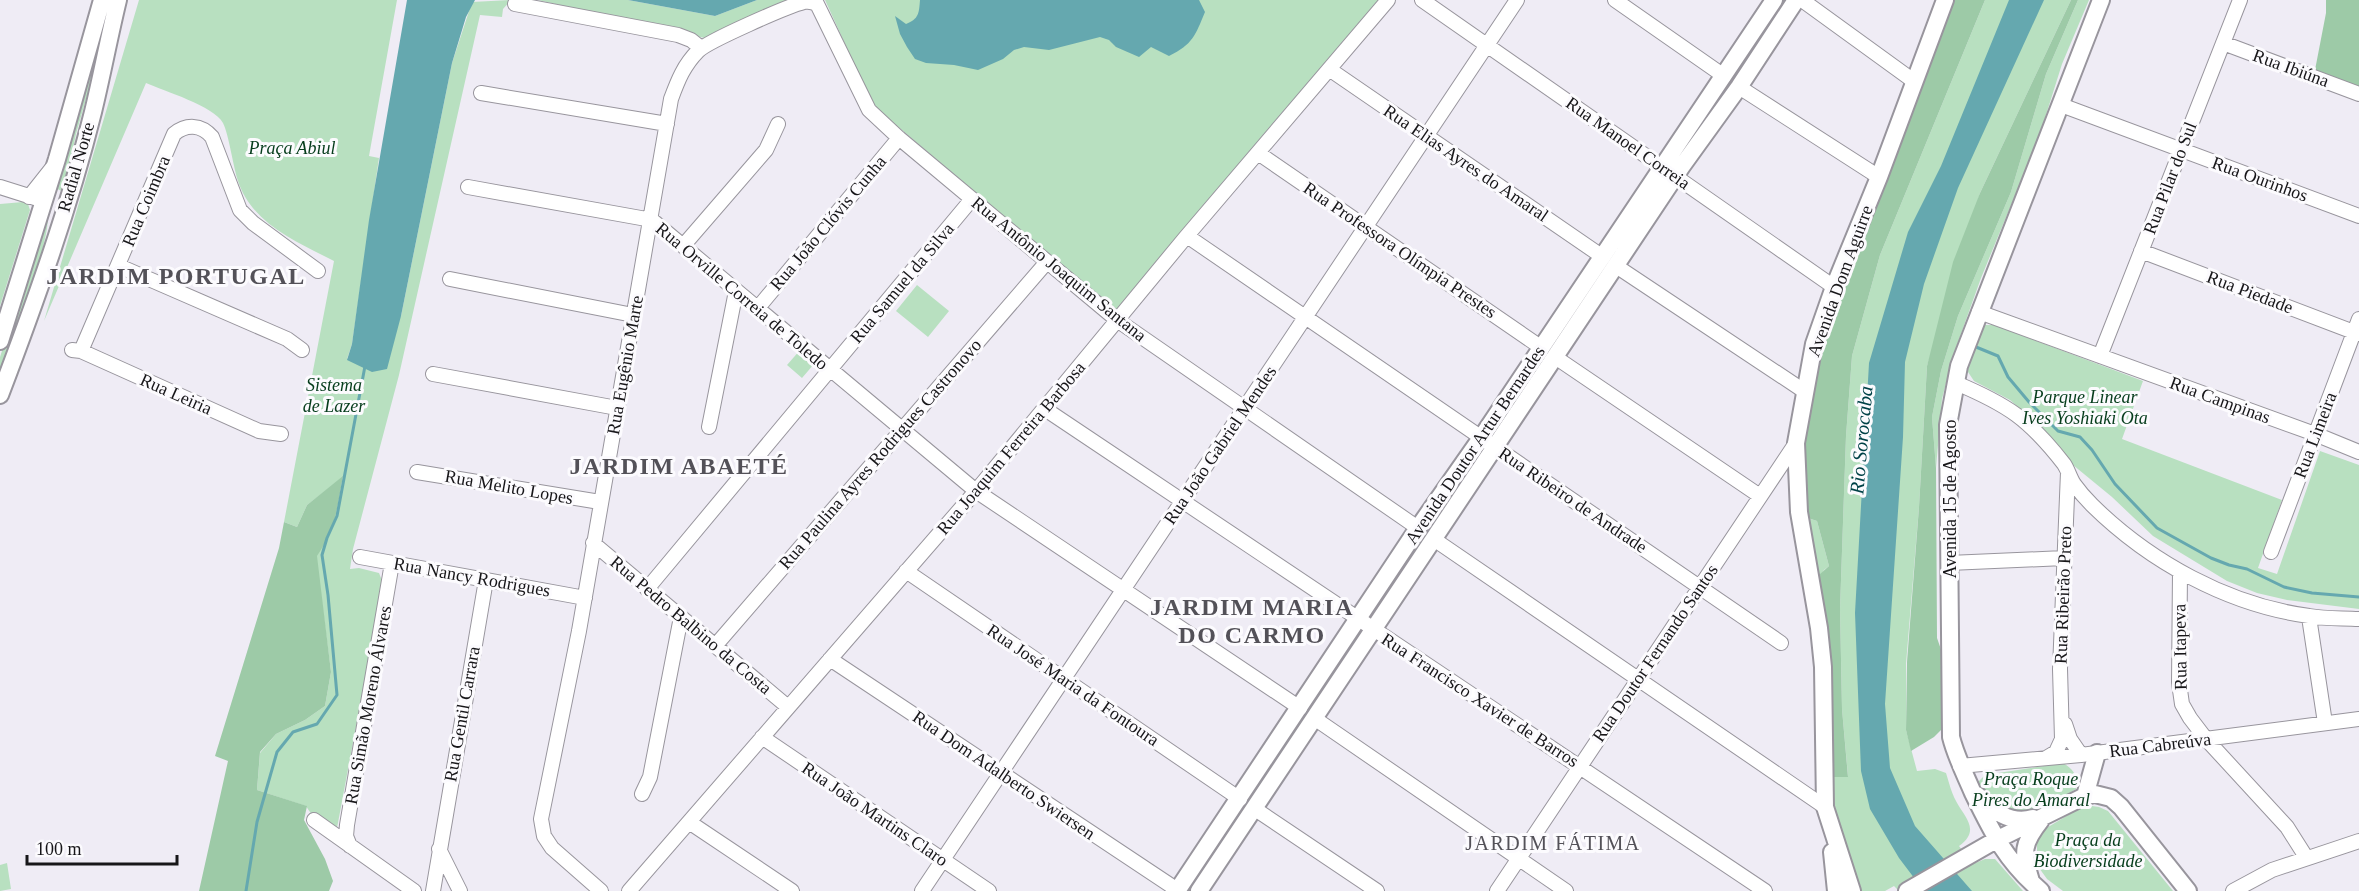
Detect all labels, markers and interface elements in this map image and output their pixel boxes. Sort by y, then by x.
street label: Rua Ibiúna [2250,45,2332,91]
street label: Rua Manoel Correia [1562,93,1694,193]
street label: Rua Elias Ayres do Amaral [1380,100,1552,226]
street label: Rua Pilar do Sul [2139,119,2201,237]
street label: Radial Norte [54,120,98,214]
park label: Praça Abiul [247,138,336,158]
street label: Rua João Clóvis Cunha [766,152,890,294]
street label: Rua Ourinhos [2209,152,2311,206]
street label: Rua Coimbra [118,153,174,249]
street label: Rua Professora Olímpia Prestes [1300,178,1500,322]
street label: Rua Antônio Joaquim Santana [968,192,1150,346]
street label: Avenida Dom Aguirre [1803,203,1877,359]
street label: Rua Orville Correia de Toledo [652,218,832,374]
street label: Rua Samuel da Silva [846,219,958,347]
district label: JARDIM PORTUGAL [46,263,306,289]
street label: Rua Piedade [2204,266,2296,318]
street label: Rua Eugênio Marte [603,294,647,436]
street label: Rua Paulina Ayres Rodrigues Castronovo [775,335,985,573]
street label: Avenida Doutor Artur Bernardes [1401,342,1549,548]
street label: Rua Joaquim Ferreira Barbosa [933,358,1089,538]
street label: Rua João Gabriel Mendes [1160,362,1280,528]
street label: Rua Leiria [137,369,215,419]
street label: Rua Campinas [2167,373,2273,427]
park label: Sistema de Lazer [303,375,366,416]
water label: Rio Sorocaba [1845,385,1877,496]
park label: Parque Linear Ives Yoshiaki Ota [2021,387,2148,428]
street label: Rua Limeira [2289,389,2341,481]
street label: Avenida 15 de Agosto [1940,419,1960,579]
street label: Rua Ribeiro de Andrade [1495,443,1651,557]
district label: JARDIM ABAETÉ [570,453,788,479]
street label: Rua Melito Lopes [443,466,575,508]
street label: Rua Ribeirão Preto [2051,526,2075,664]
street label: Rua Pedro Balbino da Costa [606,552,776,698]
street label: Rua Nancy Rodrigues [392,553,552,601]
street label: Rua Doutor Fernando Santos [1588,561,1722,745]
district label: JARDIM MARIA DO CARMO [1150,594,1354,648]
street label: Rua Simão Moreno Álvares [340,604,395,806]
street label: Rua Itapeva [2169,604,2191,690]
street label: Rua José Maria da Fontoura [983,620,1163,750]
street label: Rua Francisco Xavier de Barros [1378,629,1582,771]
street label: Rua Gentil Carrara [440,645,484,783]
street label: Rua Dom Adalberto Swiersen [909,706,1099,844]
street label: Rua Cabreúva [2108,729,2212,761]
street label: Rua João Martins Claro [798,758,952,870]
park label: Praça Roque Pires do Amaral [1971,769,2090,810]
scale bar [27,828,177,866]
park label: Praça da Biodiversidade [2034,830,2142,871]
district label: JARDIM FÁTIMA [1465,832,1641,854]
text: 100 m [36,839,82,859]

